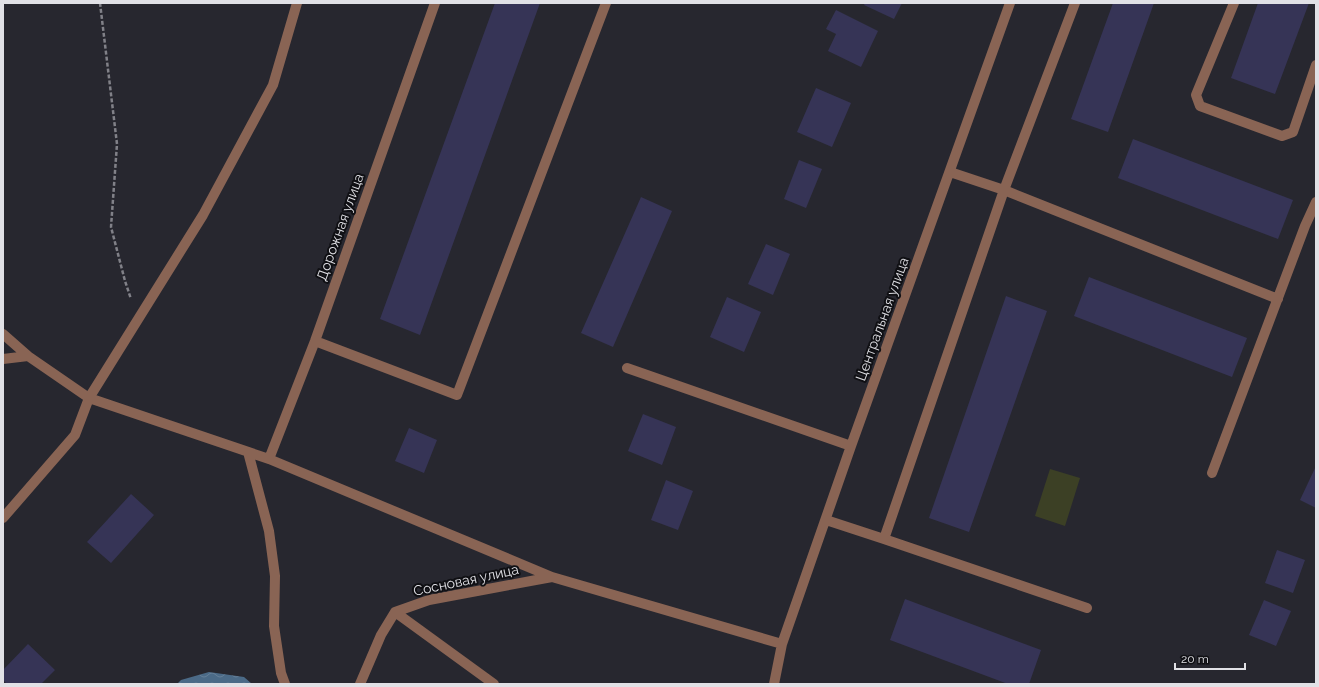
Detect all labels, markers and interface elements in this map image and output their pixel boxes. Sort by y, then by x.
street label: Дорожная улица [313,171,367,283]
street label: Центральная улица [852,255,912,383]
street label: Сосновая улица [412,561,520,599]
scale bar [1175,645,1245,671]
text: 20 m [1181,652,1209,666]

